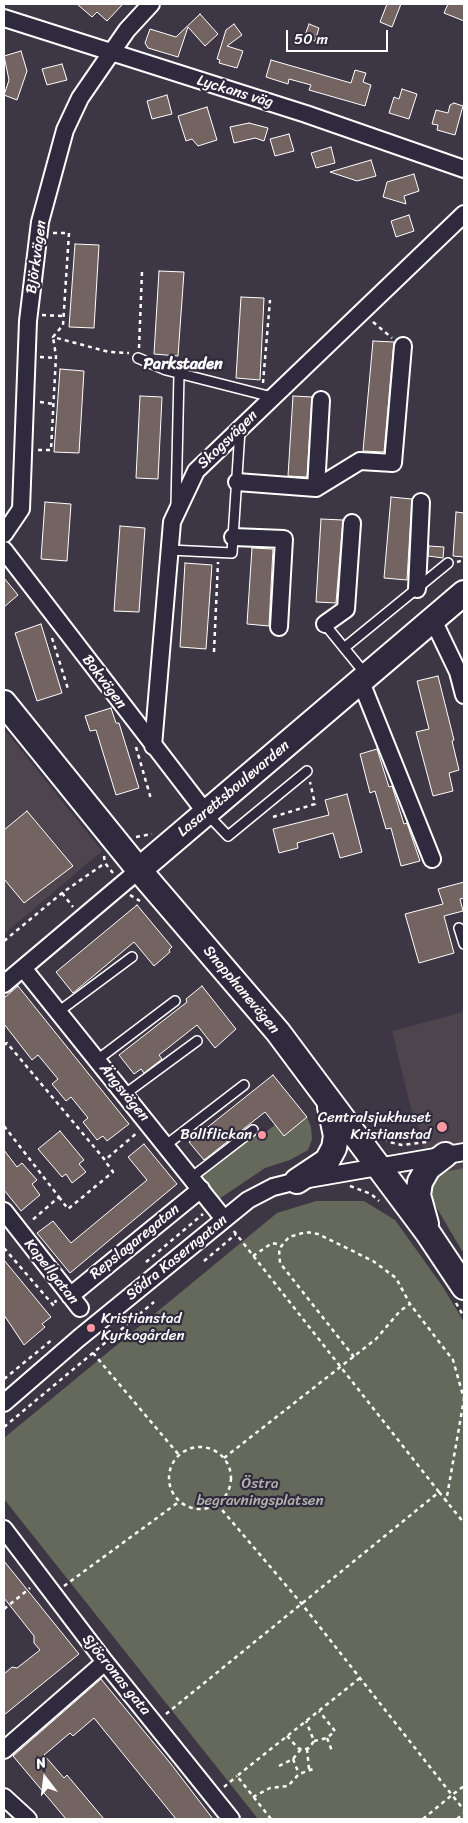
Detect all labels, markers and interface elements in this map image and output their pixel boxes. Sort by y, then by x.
scale bar [288,20,390,52]
text: 50 m [294,26,328,52]
street label: Lyckans väg [195,72,275,112]
street label: Björkvägen [23,219,51,295]
district label: Parkstaden [143,355,223,375]
street label: Skogsvägen [194,407,262,473]
street label: Bokvägen [78,651,130,713]
street label: Lasarettsboulevarden [174,737,294,841]
street label: Snapphanevägen [199,942,283,1038]
street label: Ängsvägen [95,1060,153,1126]
place label: Centralsjukhuset Kristianstad [318,1109,431,1144]
marker: Centralsjukhuset Kristianstad [435,1120,449,1134]
place label: Bollflickan [180,1126,252,1144]
marker: Bollflickan [256,1129,268,1141]
street label: Repslagaregatan [87,1200,183,1284]
street label: Södra Kaserngatan [123,1212,231,1304]
street label: Kapellgatan [20,1236,82,1308]
place label: Kristianstad Kyrkogården [101,1310,185,1345]
marker: Kristianstad Kyrkogården [85,1322,97,1334]
park label: Östra begravningsplatsen [196,1475,324,1510]
street label: Sjöcronas gata [78,1631,154,1719]
text: N [33,1750,49,1776]
north arrow [20,1753,70,1803]

